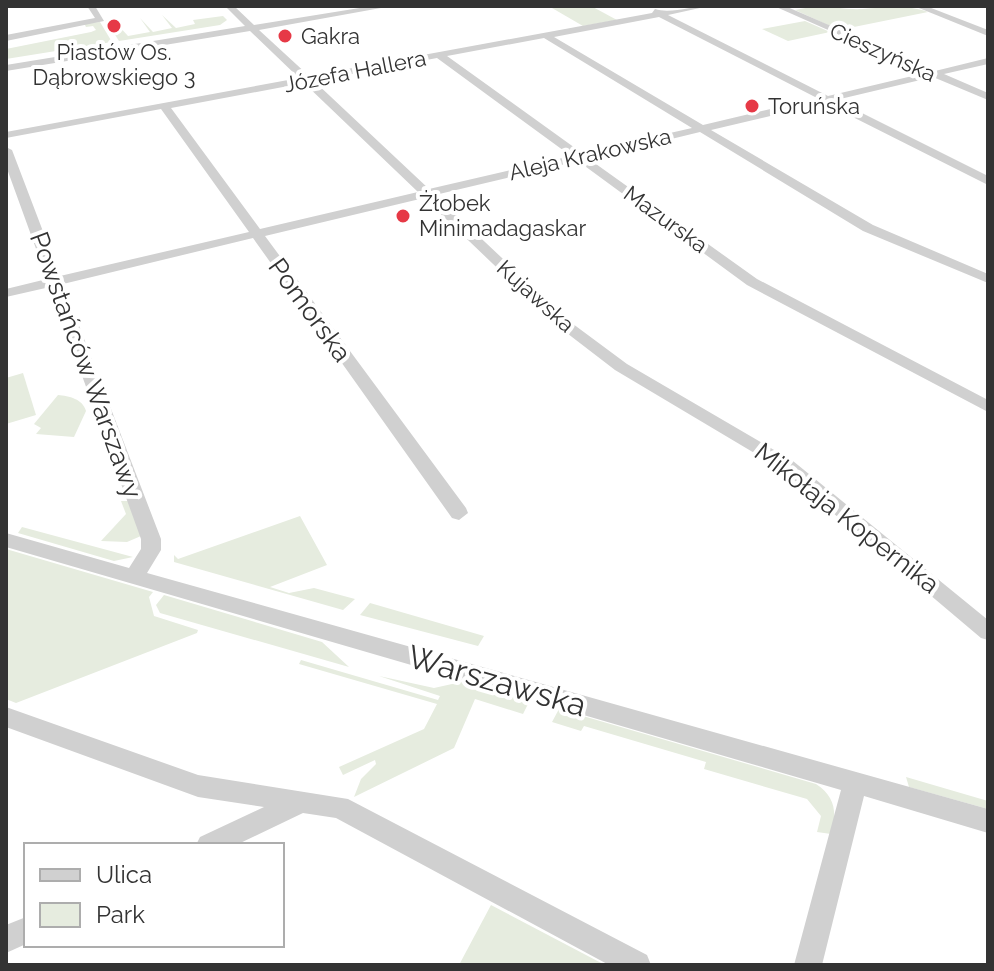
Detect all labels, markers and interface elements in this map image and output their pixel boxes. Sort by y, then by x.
marker: Piastów Os. Dąbrowskiego 3 [105,17,123,35]
street label: Cieszyńska [826,17,940,87]
place label: Gakra [301,23,360,49]
marker: Gakra [276,27,294,45]
place label: Piastów Os. Dąbrowskiego 3 [33,39,195,90]
street label: Józefa Hallera [282,44,428,98]
place label: Toruńska [768,93,860,119]
marker: Toruńska [743,97,761,115]
street label: Aleja Krakowska [506,123,674,185]
street label: Mazurska [619,180,713,258]
place label: Żłobek Minimadagaskar [419,190,586,241]
marker: Żłobek Minimadagaskar [394,207,412,225]
street label: Powstańców Warszawy [24,228,148,502]
street label: Pomorska [262,253,358,367]
street label: Kujawska [492,254,580,338]
street label: Mikołaja Kopernika [749,437,945,599]
street label: Warszawska [404,637,591,724]
legend [24,843,284,947]
text: Ulica [96,860,152,889]
text: Park [96,900,145,929]

